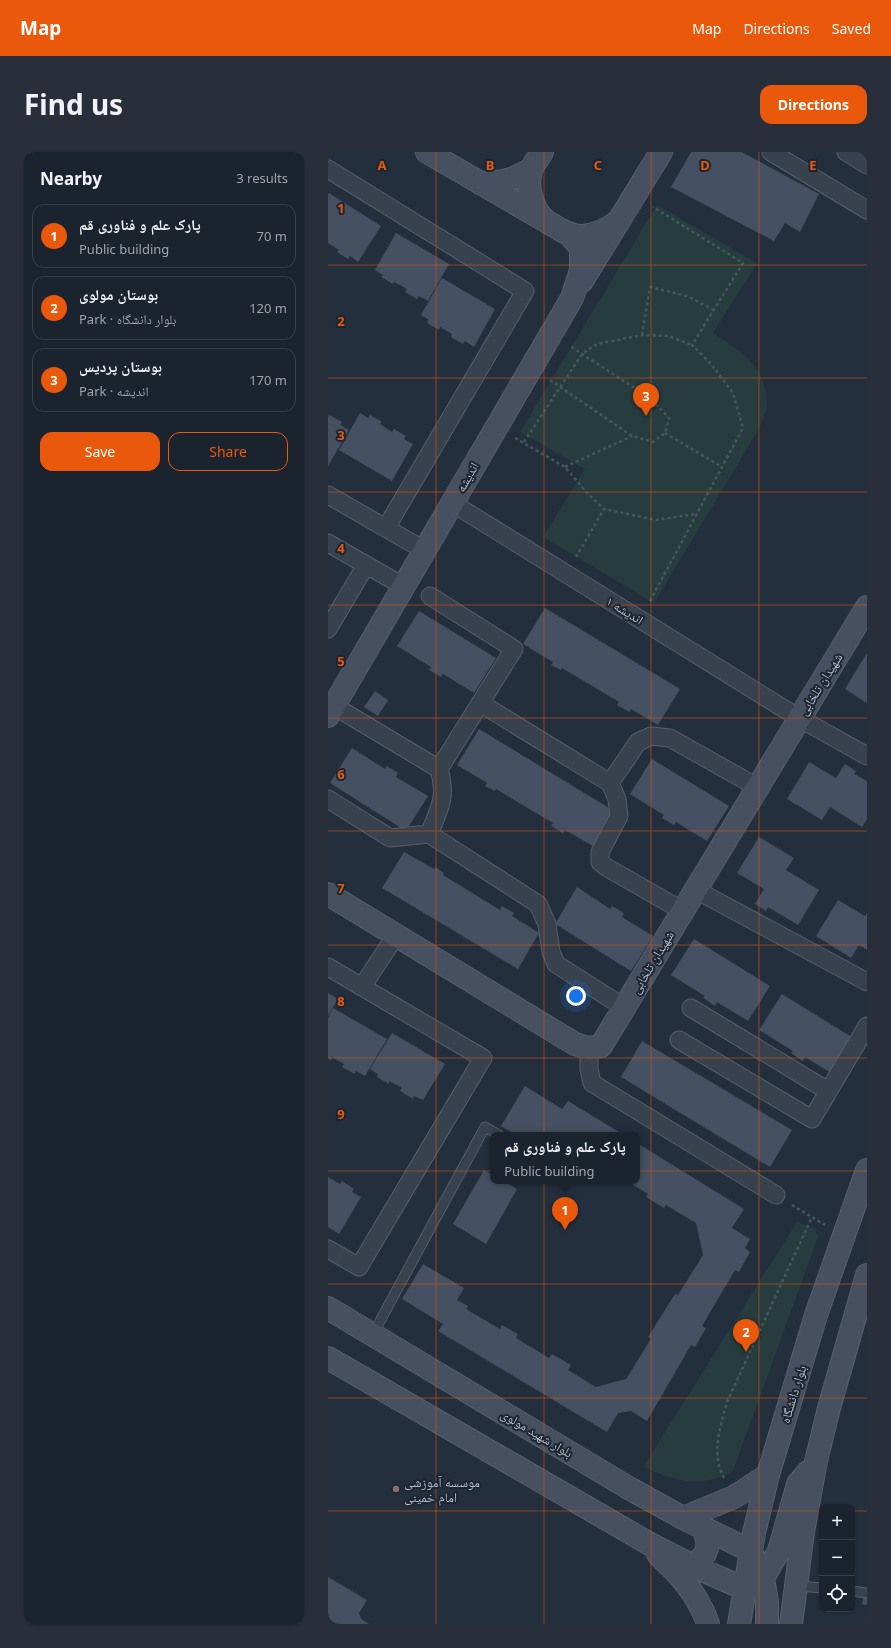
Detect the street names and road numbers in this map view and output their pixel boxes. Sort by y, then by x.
street label: انديشه [451,459,483,495]
street label: اندیشه ۱ [603,592,647,628]
street label: شهیدان تلخابی [794,649,846,719]
street label: شهیدان تلخابی [626,927,678,997]
street label: بلوار دانشگاه [776,1363,810,1425]
street label: بلوار شهید مولوی [498,1404,576,1462]

